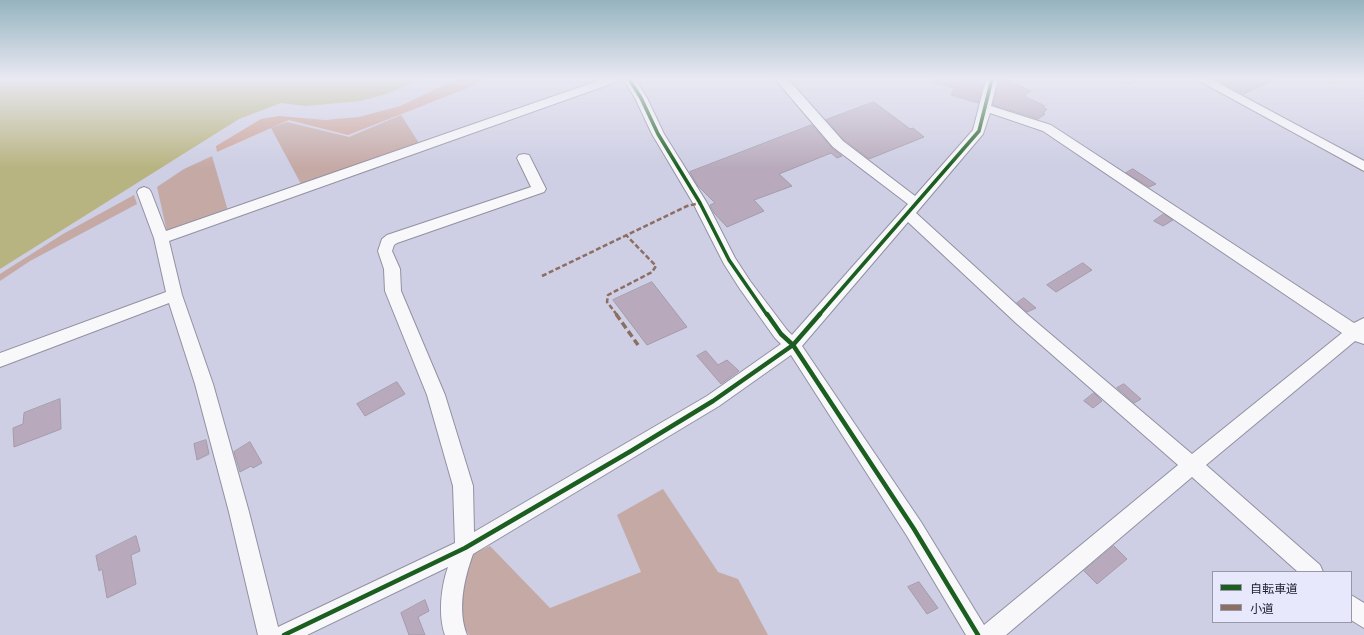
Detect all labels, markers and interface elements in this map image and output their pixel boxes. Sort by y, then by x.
legend [1212,571,1352,623]
text: 自転車道 [1250,582,1298,595]
text: 小道 [1250,602,1274,615]

